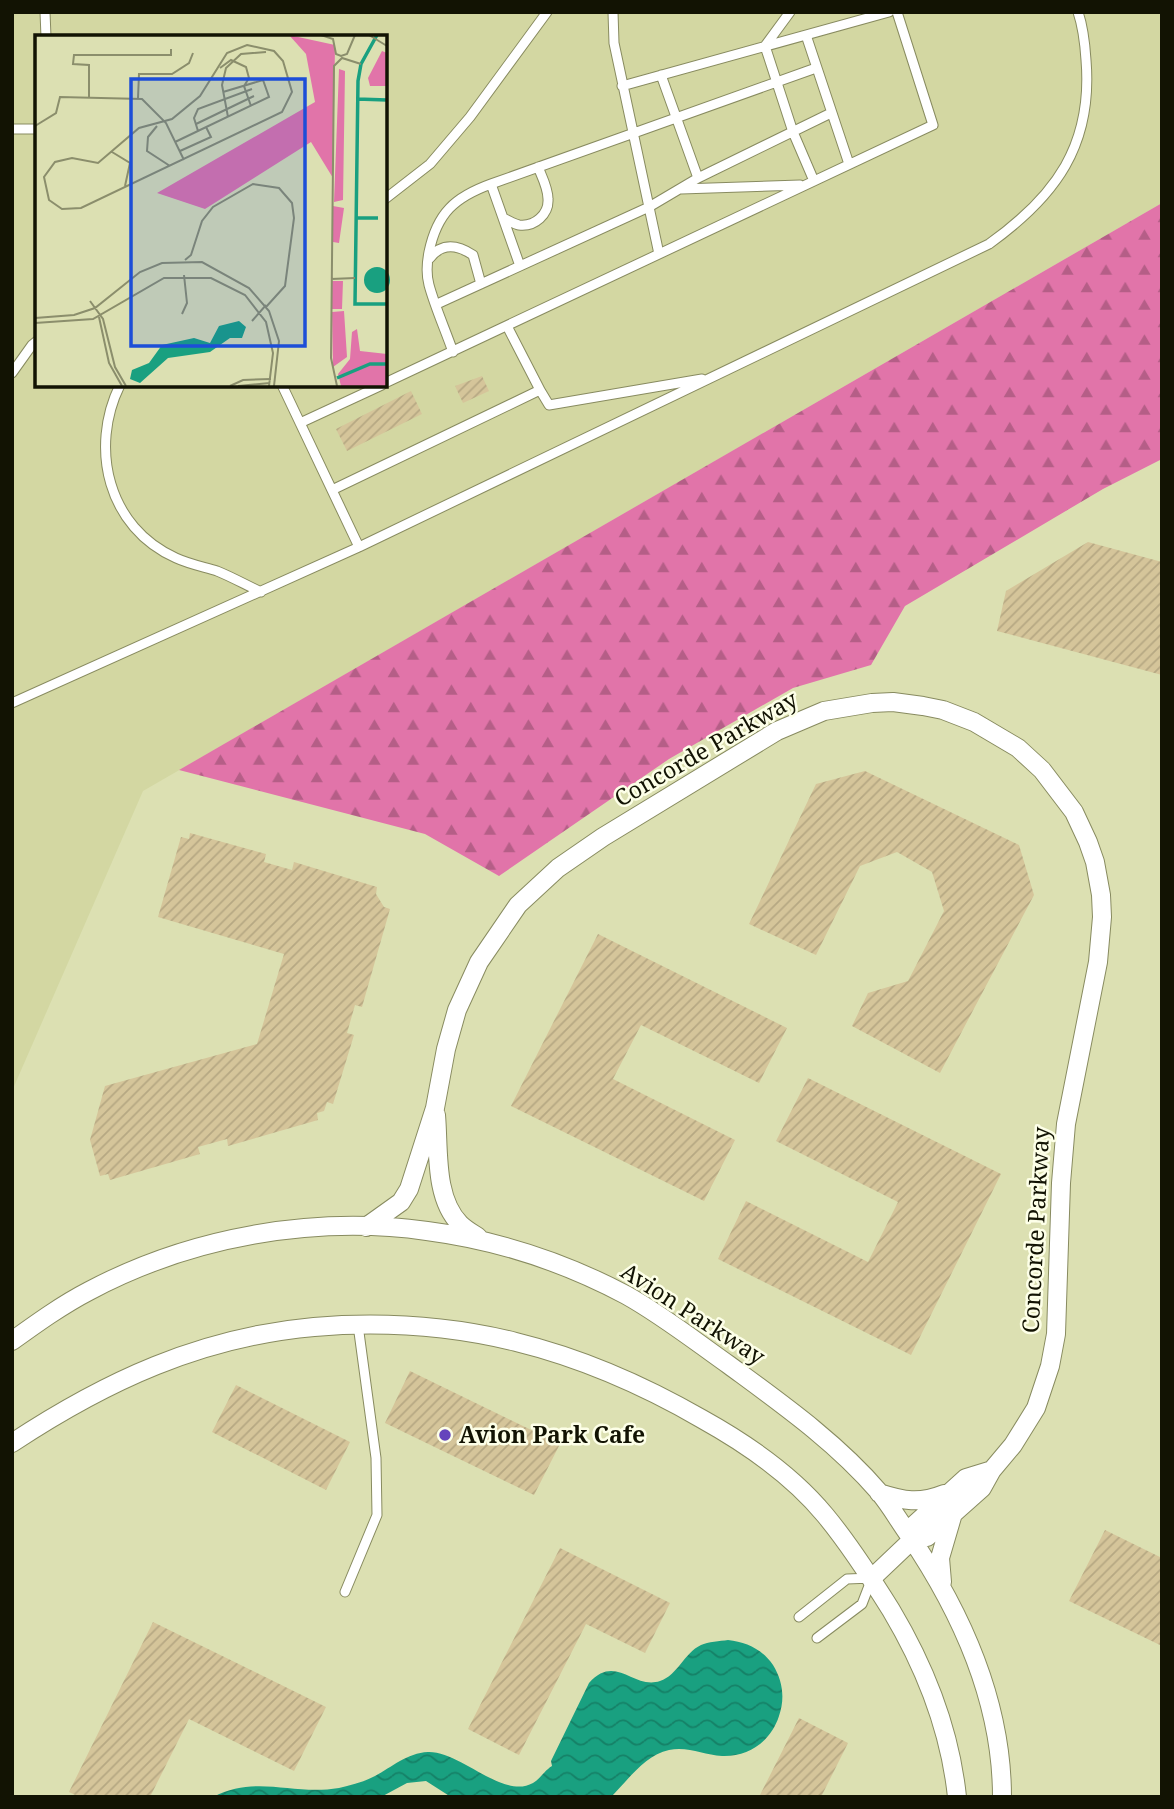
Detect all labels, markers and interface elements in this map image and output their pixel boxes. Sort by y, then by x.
inset map [35,35,387,387]
street label: Concorde Parkway [608,683,803,814]
street label: Concorde Parkway [1014,1126,1056,1334]
street label: Avion Parkway [615,1255,772,1372]
place label: Avion Park Cafe [459,1418,645,1450]
marker: Avion Park Cafe [437,1427,453,1443]

